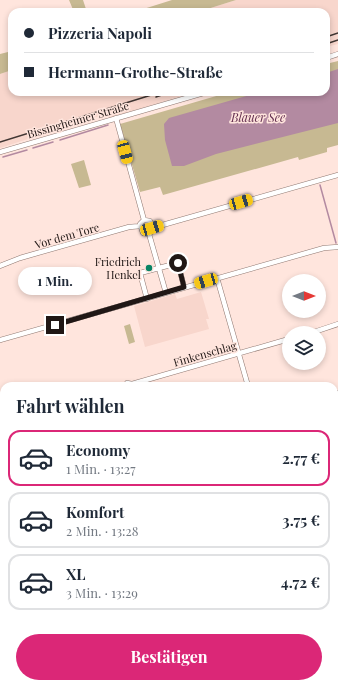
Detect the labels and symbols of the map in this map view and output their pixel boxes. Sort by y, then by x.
street label: Bissingheimer Straße [25,98,131,141]
water label: Blauer See [230,109,285,125]
car [116,139,134,165]
car [228,193,254,211]
street label: Vor dem Tore [32,219,101,252]
car [139,219,165,237]
place label: Friedrich Henkel [95,254,142,282]
route start [169,254,187,272]
marker: Friedrich Henkel [144,263,154,273]
callout: 1 Min. [18,267,92,295]
car [193,272,219,290]
north arrow [282,274,326,318]
route end [46,316,64,334]
street label: Finkenschlag [172,337,238,370]

